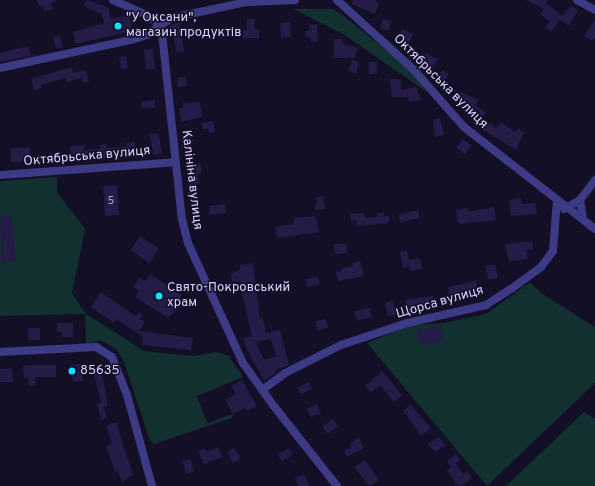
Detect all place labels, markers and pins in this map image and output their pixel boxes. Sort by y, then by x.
place label: "У Оксани", магазин продуктів [126,11,241,42]
marker: "У Оксани", магазин продуктів [113,21,123,31]
place label: Свято-Покровський храм [167,281,290,312]
marker: Свято-Покровський храм [154,291,164,301]
place label: 85635 [80,363,120,379]
marker: 85635 [67,366,77,376]

